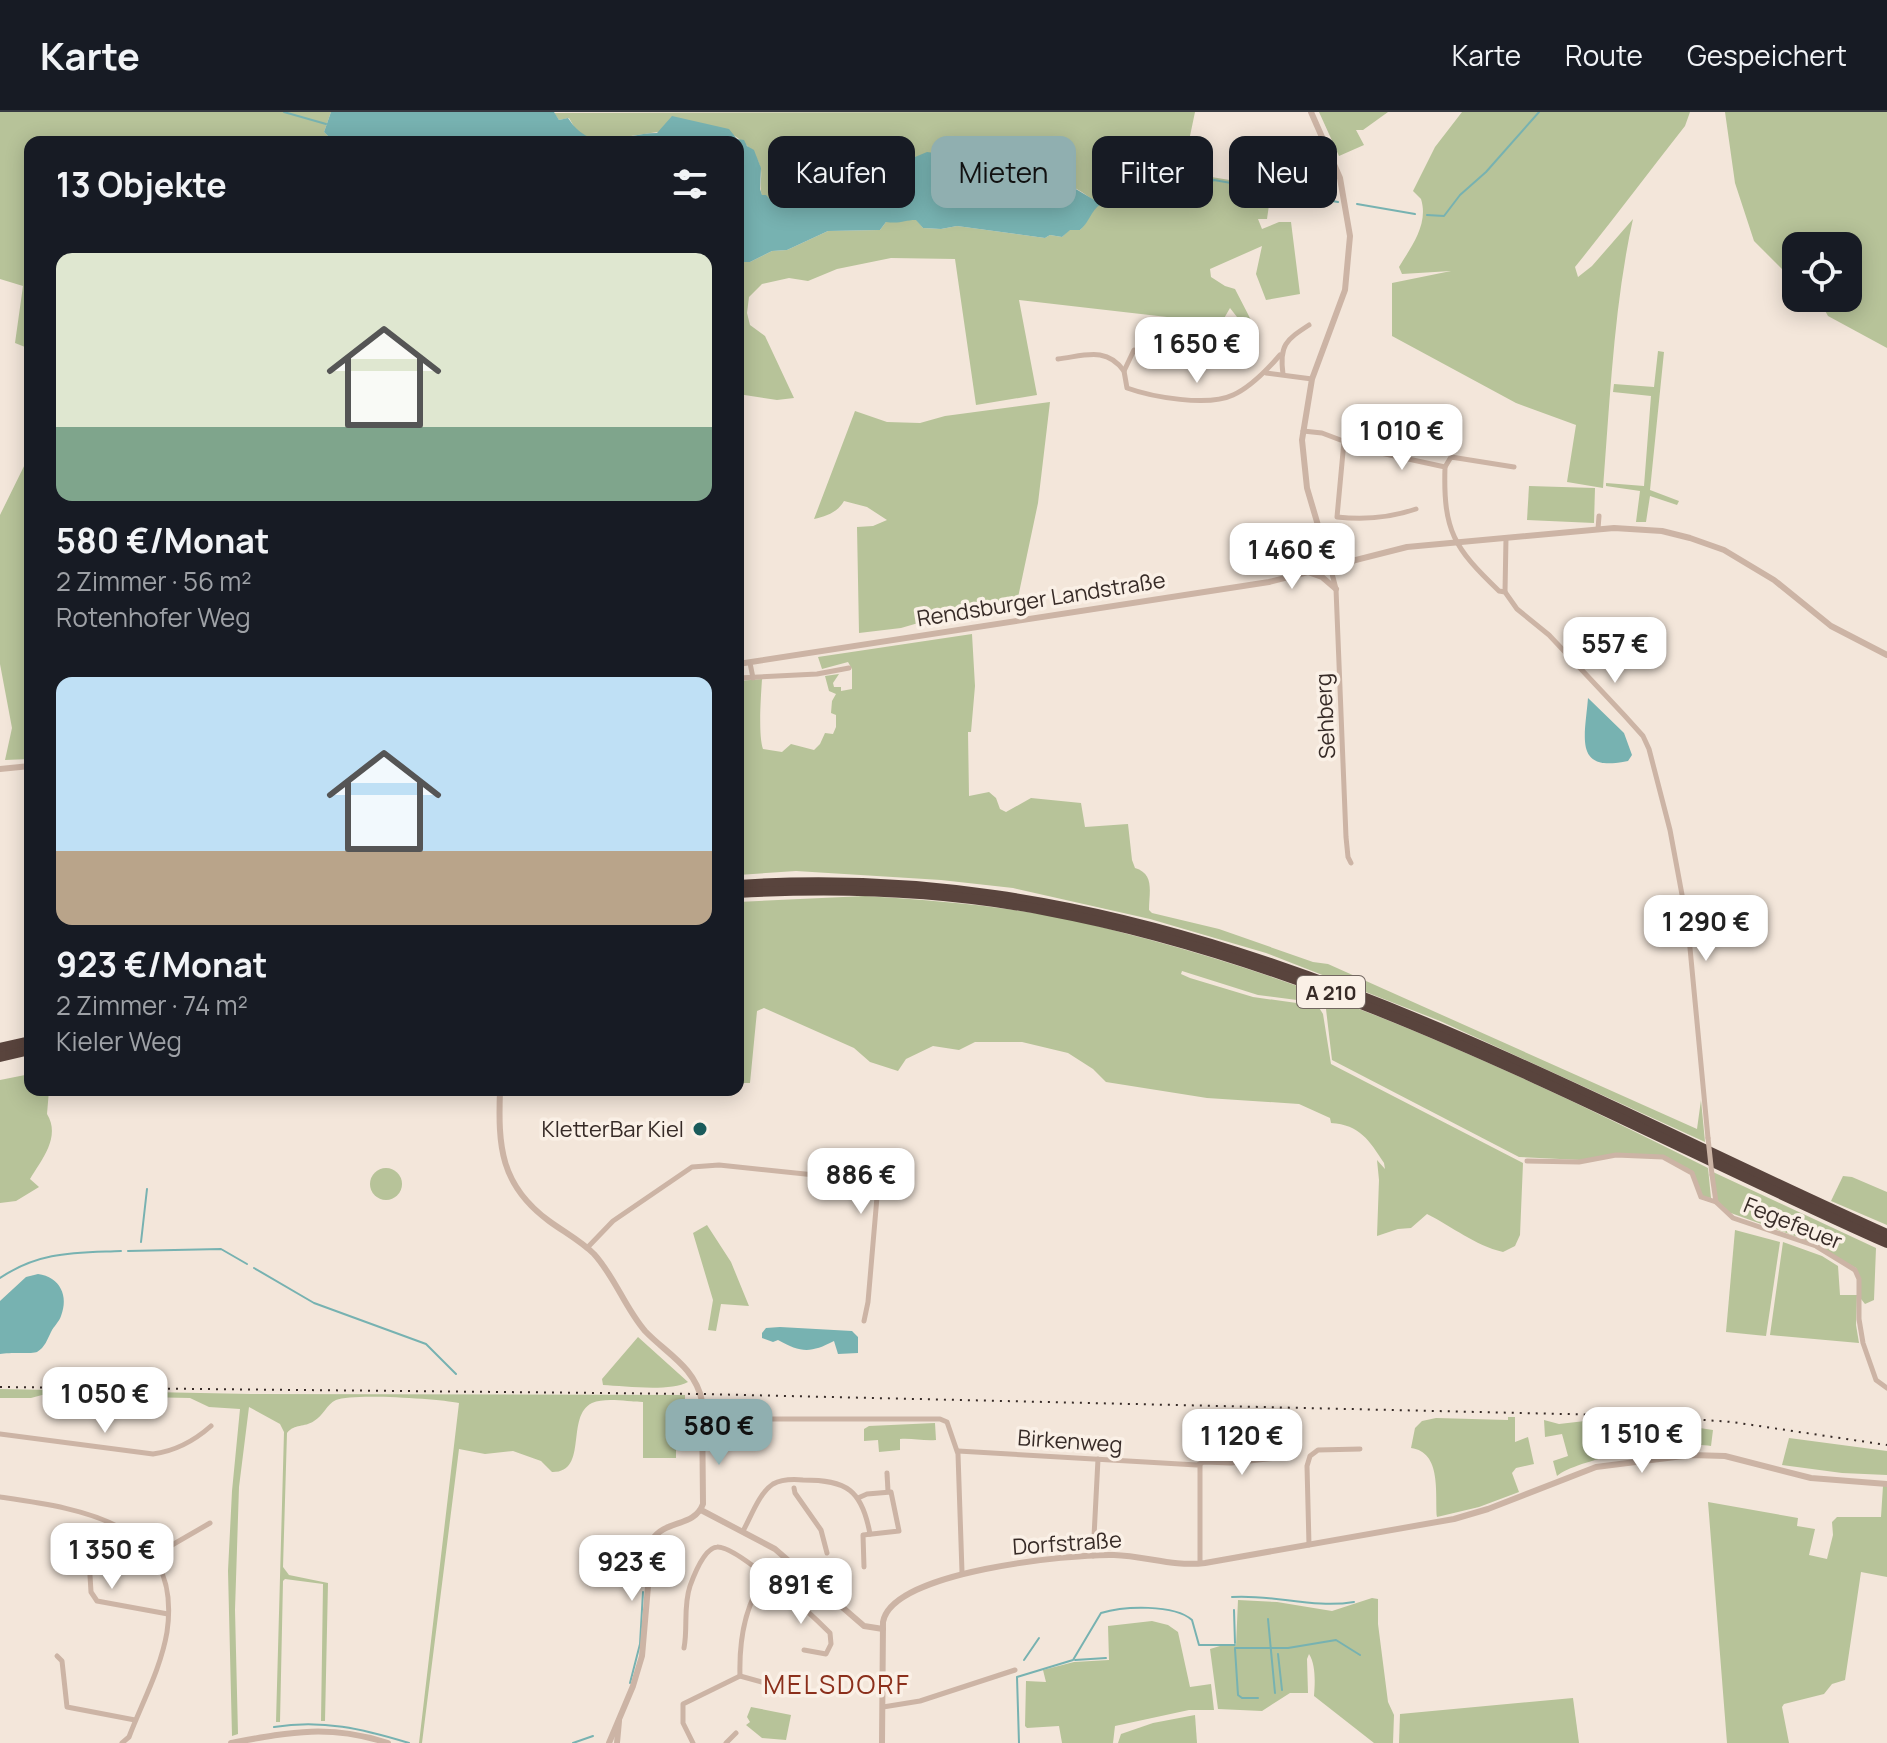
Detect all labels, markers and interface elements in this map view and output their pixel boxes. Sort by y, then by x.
text: Karte [40,29,140,81]
text: Karte [1452,36,1521,74]
text: Route [1565,36,1643,74]
text: Gespeichert [1687,36,1847,74]
chip: Kaufen [768,136,915,208]
chip: Mieten [931,136,1076,208]
chip: Filter [1092,136,1213,208]
chip: Neu [1229,136,1337,208]
text: 13 Objekte [56,161,227,207]
icon: filters [668,162,712,206]
map controls [1782,232,1862,312]
button: locate [1782,232,1862,312]
icon: home [312,305,456,449]
pin: 1 650 € [1123,317,1271,385]
text: 1 650 € [1153,325,1241,361]
pin: 1 010 € [1328,404,1476,472]
text: 1 010 € [1359,412,1445,448]
text: 580 €/Monat [56,517,270,563]
pin: 1 460 € [1218,523,1366,591]
text: 1 460 € [1248,531,1336,567]
text: 2 Zimmer · 56 m² [56,563,252,599]
street label: Rendsburger Landstraße [915,565,1168,633]
text: Rotenhofer Weg [56,599,251,635]
pin: 557 € [1559,617,1671,685]
text: 557 € [1581,625,1649,661]
street label: Sehberg [1308,672,1342,760]
icon: home [312,729,456,873]
pin: 1 290 € [1632,895,1780,963]
text: 1 290 € [1662,903,1750,939]
text: 923 €/Monat [56,941,268,987]
road number: A 210 [1297,976,1365,1008]
text: 2 Zimmer · 74 m² [56,987,248,1023]
text: Kieler Weg [56,1023,182,1059]
place label: KletterBar Kiel [542,1114,684,1144]
marker: KletterBar Kiel [691,1120,709,1138]
pin: 886 € [805,1148,917,1216]
text: 886 € [826,1156,896,1192]
street label: Fegefeuer [1739,1190,1847,1256]
pin: 1 050 € [31,1367,179,1435]
text: 1 050 € [61,1375,150,1411]
pin: 580 € [663,1399,775,1467]
text: 580 € [683,1407,755,1443]
pin: 1 510 € [1568,1407,1716,1475]
pin: 1 120 € [1168,1409,1316,1477]
text: 1 510 € [1600,1415,1684,1451]
text: 1 120 € [1200,1417,1284,1453]
street label: Birkenweg [1016,1422,1124,1460]
pin: 1 350 € [38,1523,186,1591]
street label: Dorfstraße [1011,1524,1123,1562]
text: 1 350 € [69,1531,156,1567]
pin: 923 € [576,1535,688,1603]
text: 923 € [597,1543,667,1579]
pin: 891 € [745,1558,857,1626]
text: 891 € [768,1566,834,1602]
district label: MELSDORF [763,1666,911,1702]

